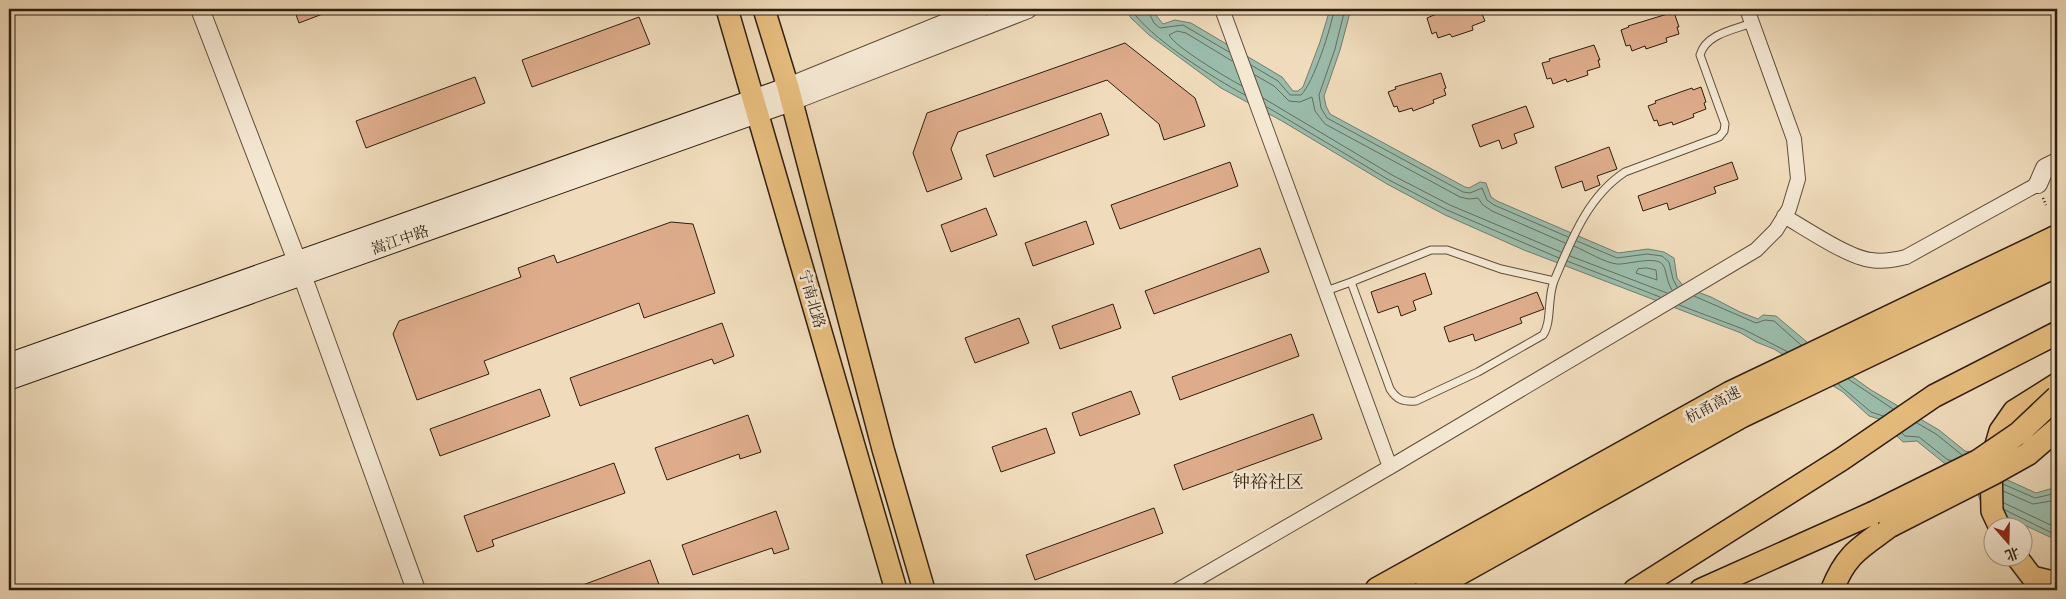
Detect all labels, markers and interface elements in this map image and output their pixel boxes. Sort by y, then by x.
street label: 嵩江中路 [369,222,432,261]
street label: 宁南北路 [792,268,829,331]
street label: 杭甬高速 [1682,383,1745,430]
district label: 钟裕社区 [1232,471,1304,497]
north arrow [1984,516,2034,566]
text: 北 [2002,541,2022,564]

